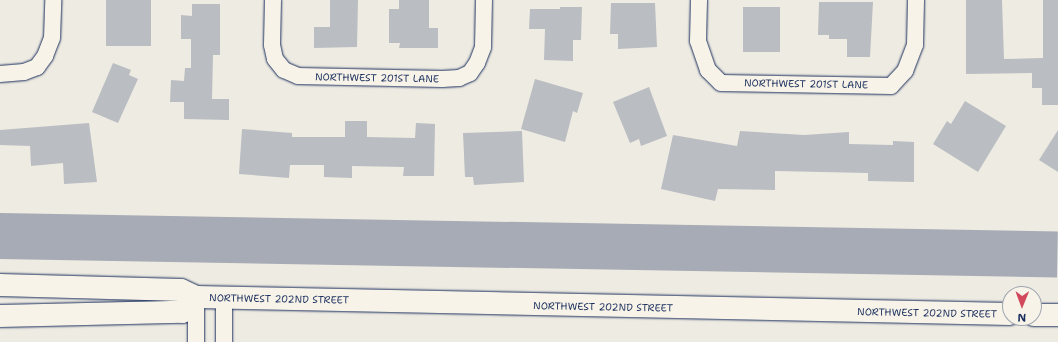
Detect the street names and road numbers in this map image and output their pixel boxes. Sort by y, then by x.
street label: NORTHWEST 201ST LANE [315,71,439,85]
street label: NORTHWEST 201ST LANE [744,77,868,91]
street label: NORTHWEST 202ND STREET [209,292,349,306]
street label: NORTHWEST 202ND STREET [533,300,673,314]
street label: NORTHWEST 202ND STREET [857,306,997,320]

